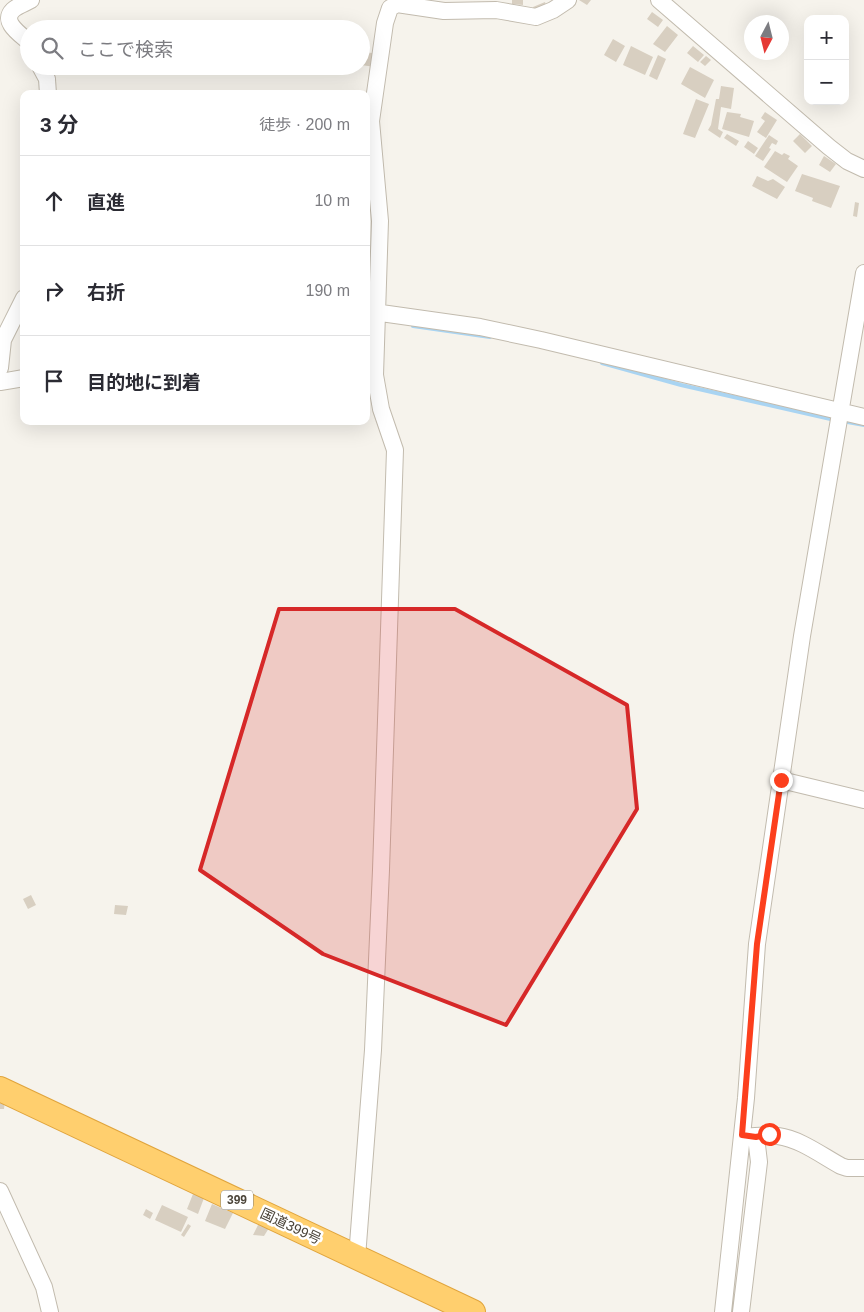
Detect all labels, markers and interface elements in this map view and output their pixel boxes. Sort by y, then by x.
north arrow [744,15,789,60]
map controls [804,15,849,105]
button: + [804,15,849,60]
search box [20,20,370,75]
icon: search [38,34,66,62]
text: ここで検索 [78,39,173,60]
button: − [804,60,849,105]
text: 3 分 [40,113,79,136]
text: 徒歩 · 200 m [259,116,350,133]
icon: ahead [40,187,68,215]
text: 直進 [87,192,125,213]
text: 10 m [314,192,350,209]
icon: right [40,277,68,305]
text: 右折 [87,282,125,303]
text: 190 m [306,282,350,299]
icon: arrive [40,367,68,395]
text: 目的地に到着 [87,372,201,393]
route end [770,769,793,792]
route start [758,1123,781,1146]
road number: 399 [221,1190,253,1210]
street label: 国道399号 [258,1205,324,1247]

